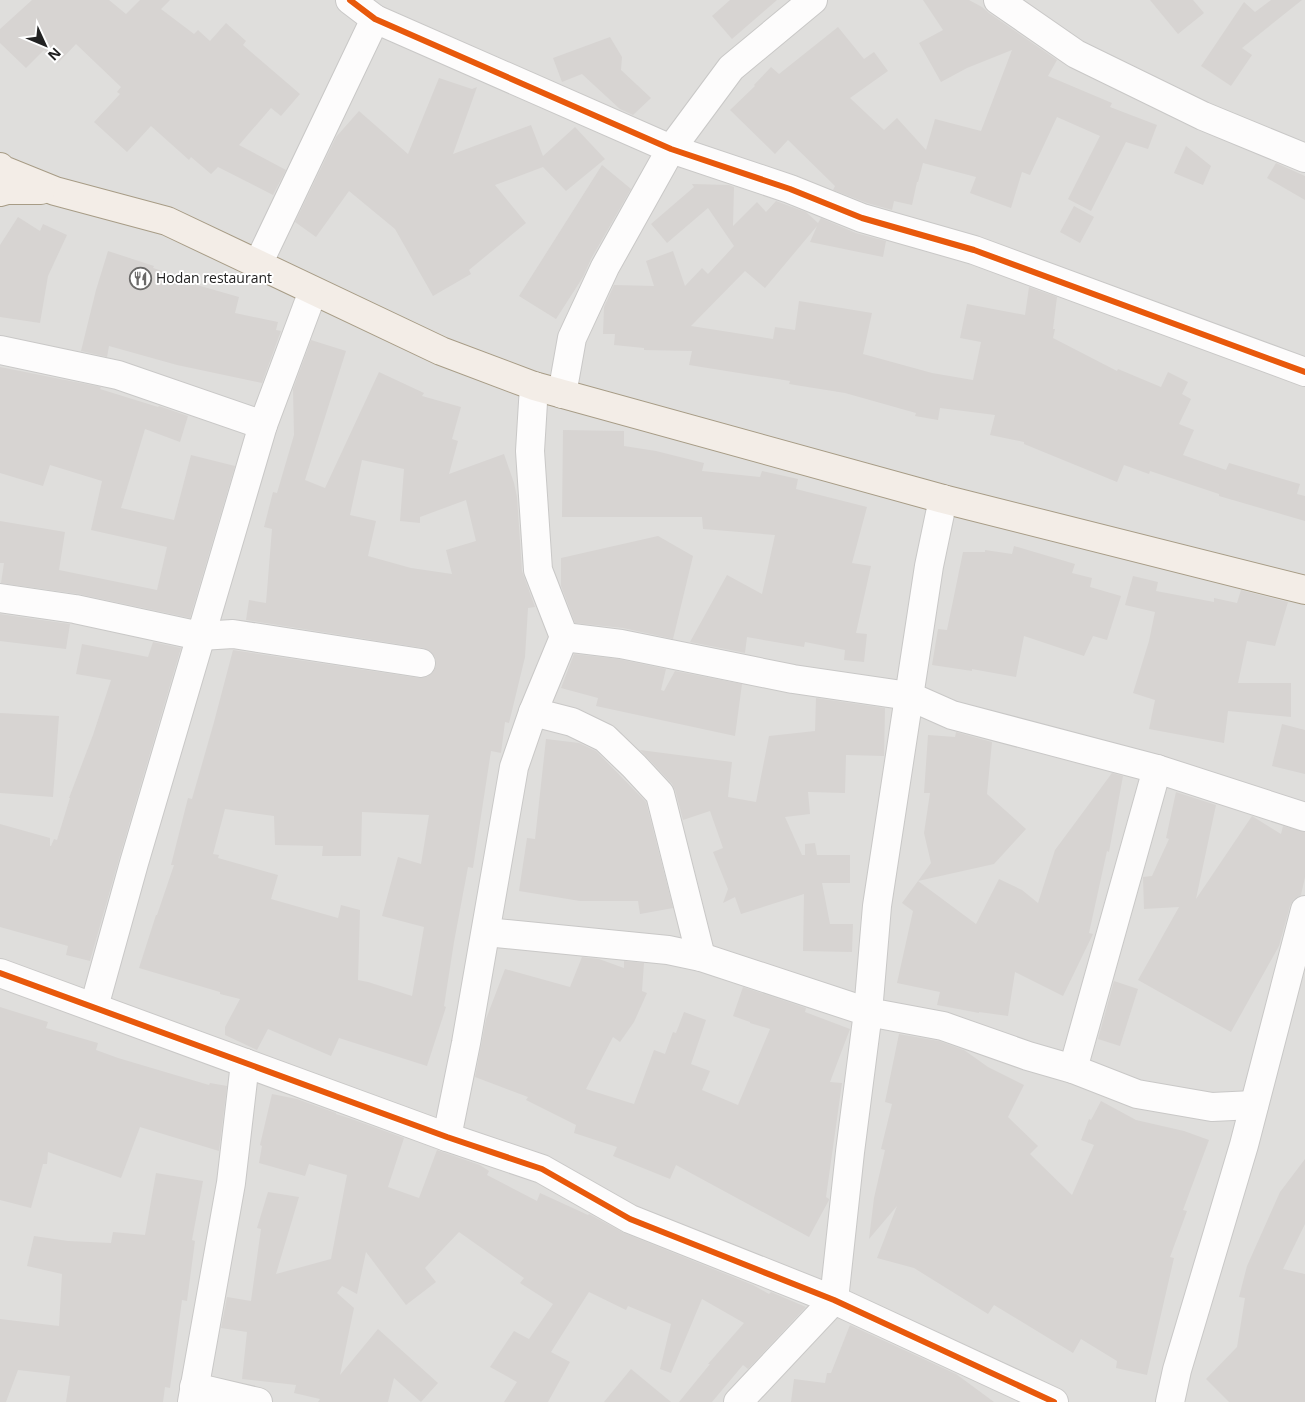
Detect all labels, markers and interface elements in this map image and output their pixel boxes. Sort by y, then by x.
north arrow [20,20,70,70]
text: N [44,44,66,65]
restaurant icon: Hodan restaurant [128,266,152,290]
place label: Hodan restaurant [156,268,272,287]

